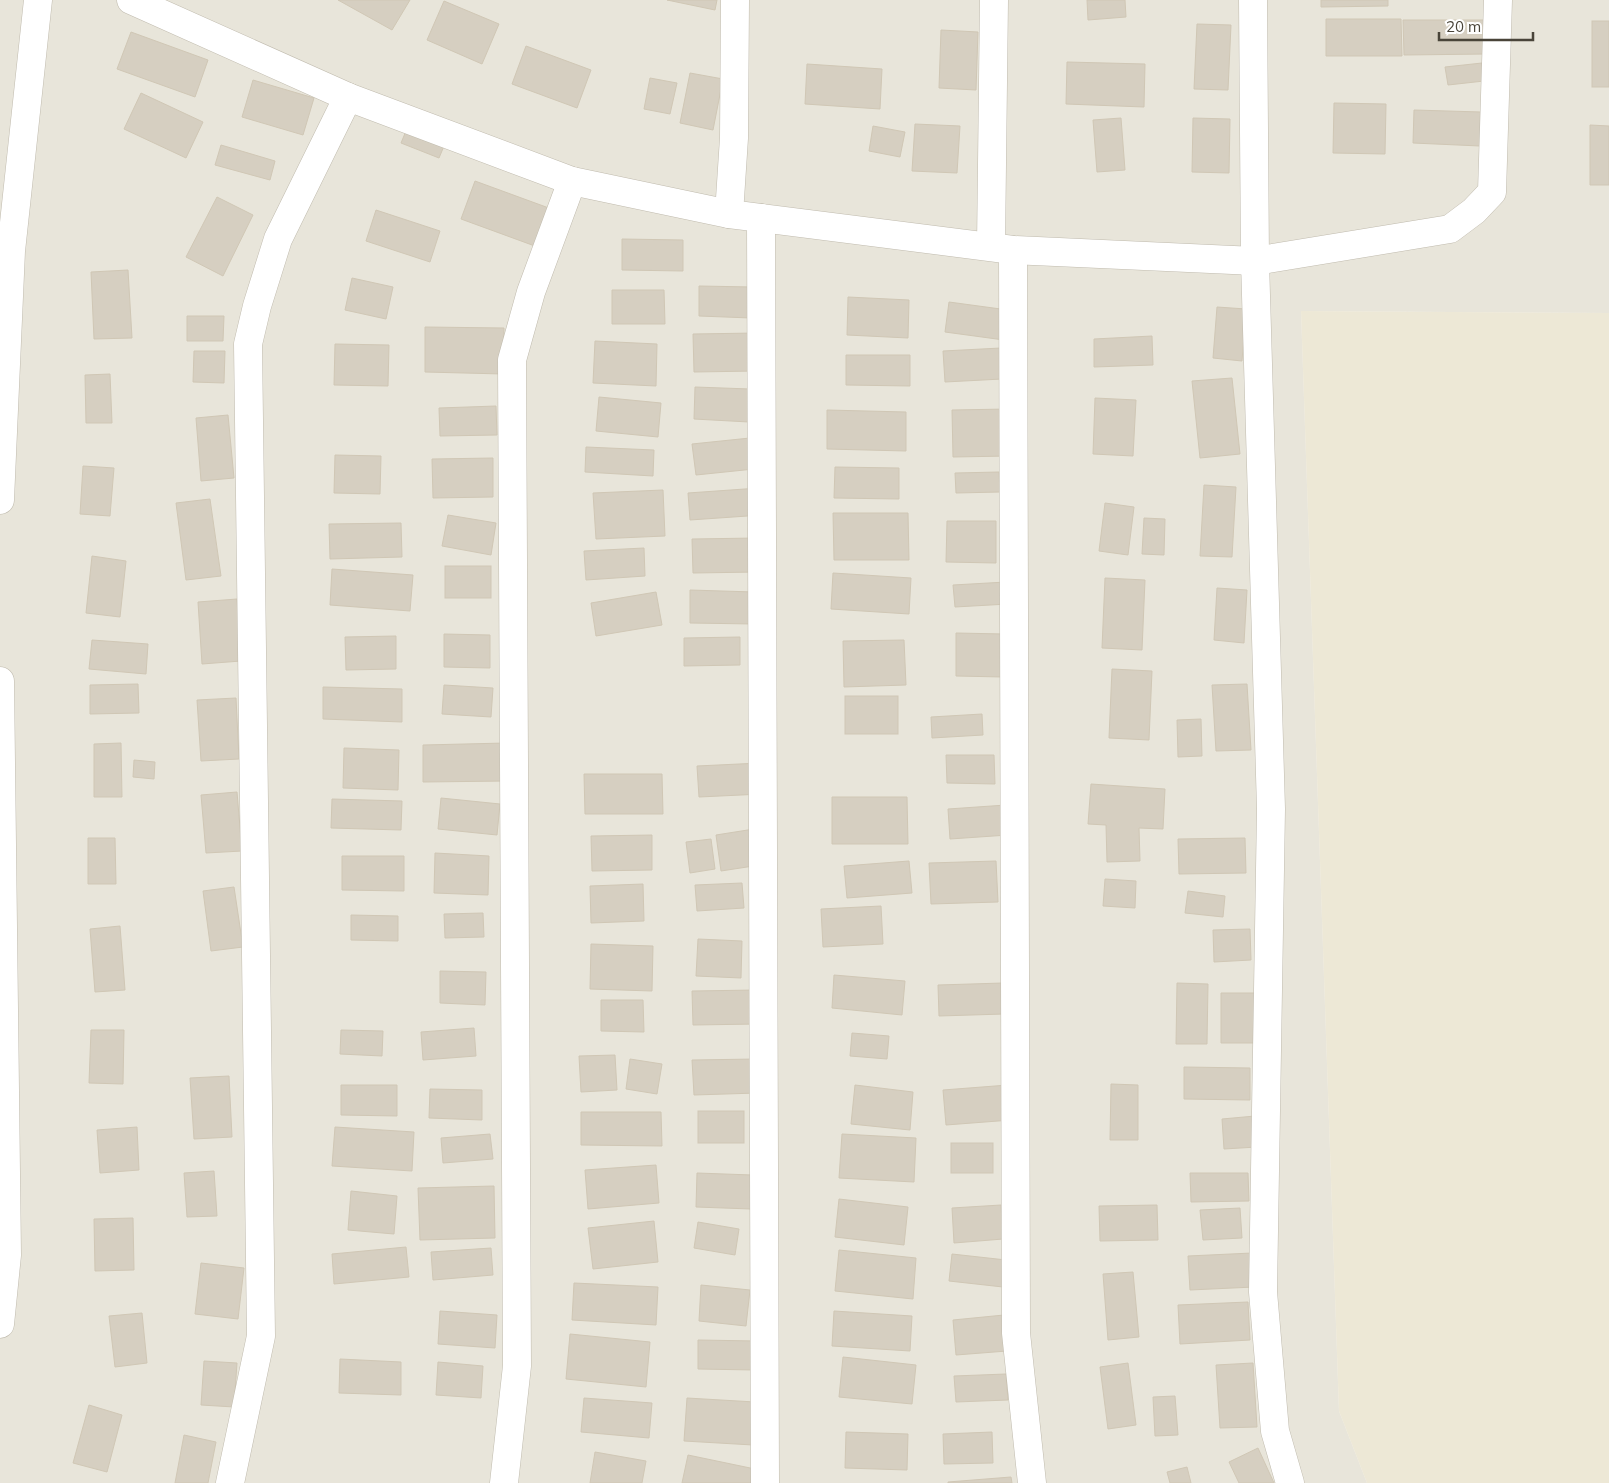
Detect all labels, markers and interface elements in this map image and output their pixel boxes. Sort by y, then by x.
scale bar [1439,10,1533,42]
text: 20 m [1446,17,1481,36]

